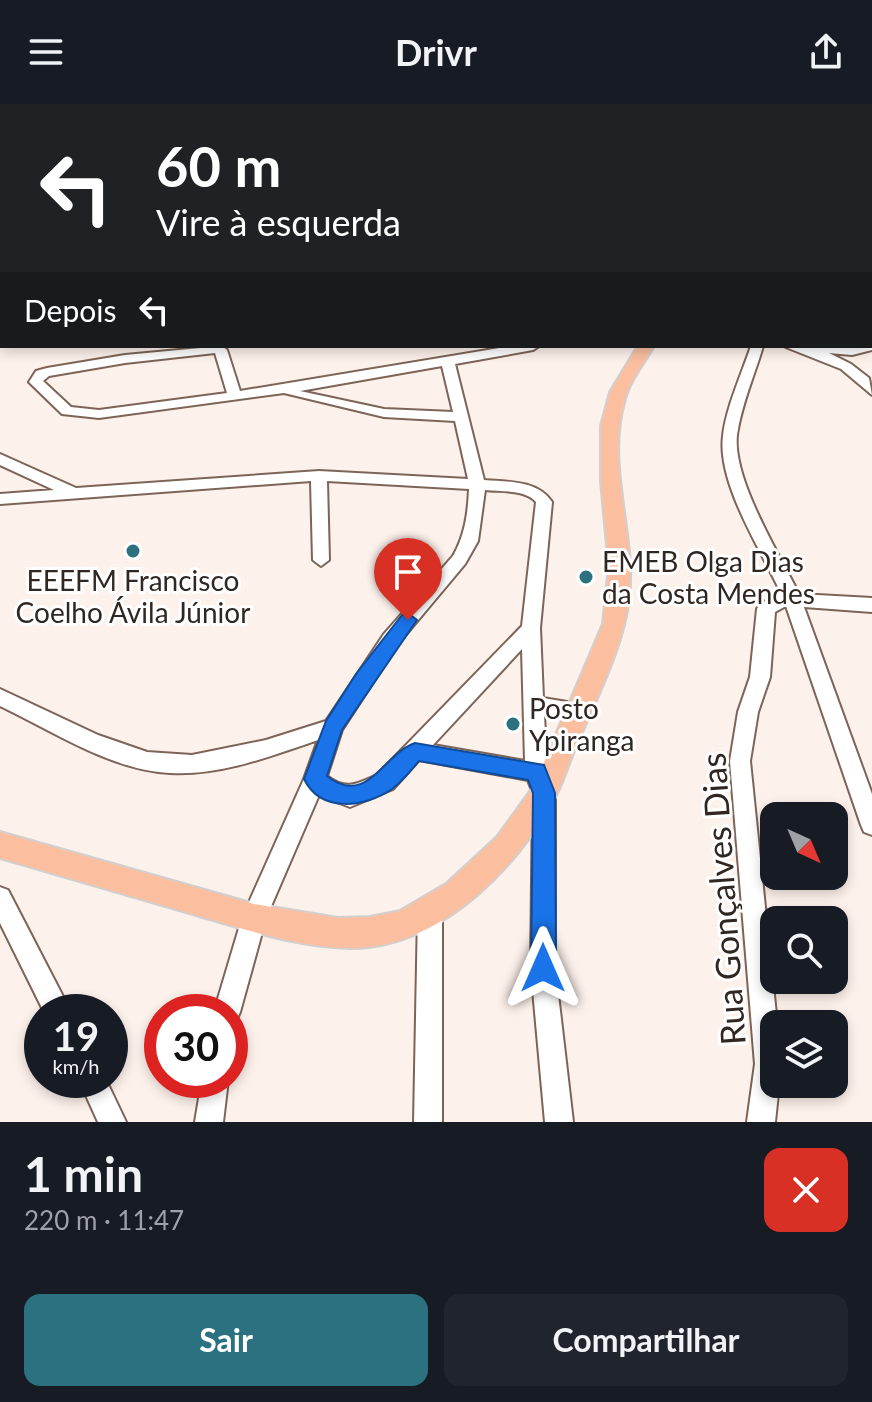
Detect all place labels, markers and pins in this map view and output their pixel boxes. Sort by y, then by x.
pin [374,538,442,620]
marker: EEEFM Francisco Coelho Ávila Júnior [124,542,142,560]
place label: EMEB Olga Dias da Costa Mendes [602,544,815,610]
place label: EEEFM Francisco Coelho Ávila Júnior [16,563,250,629]
marker: EMEB Olga Dias da Costa Mendes [577,568,595,586]
place label: Posto Ypiranga [529,691,635,757]
marker: Posto Ypiranga [504,715,522,733]

